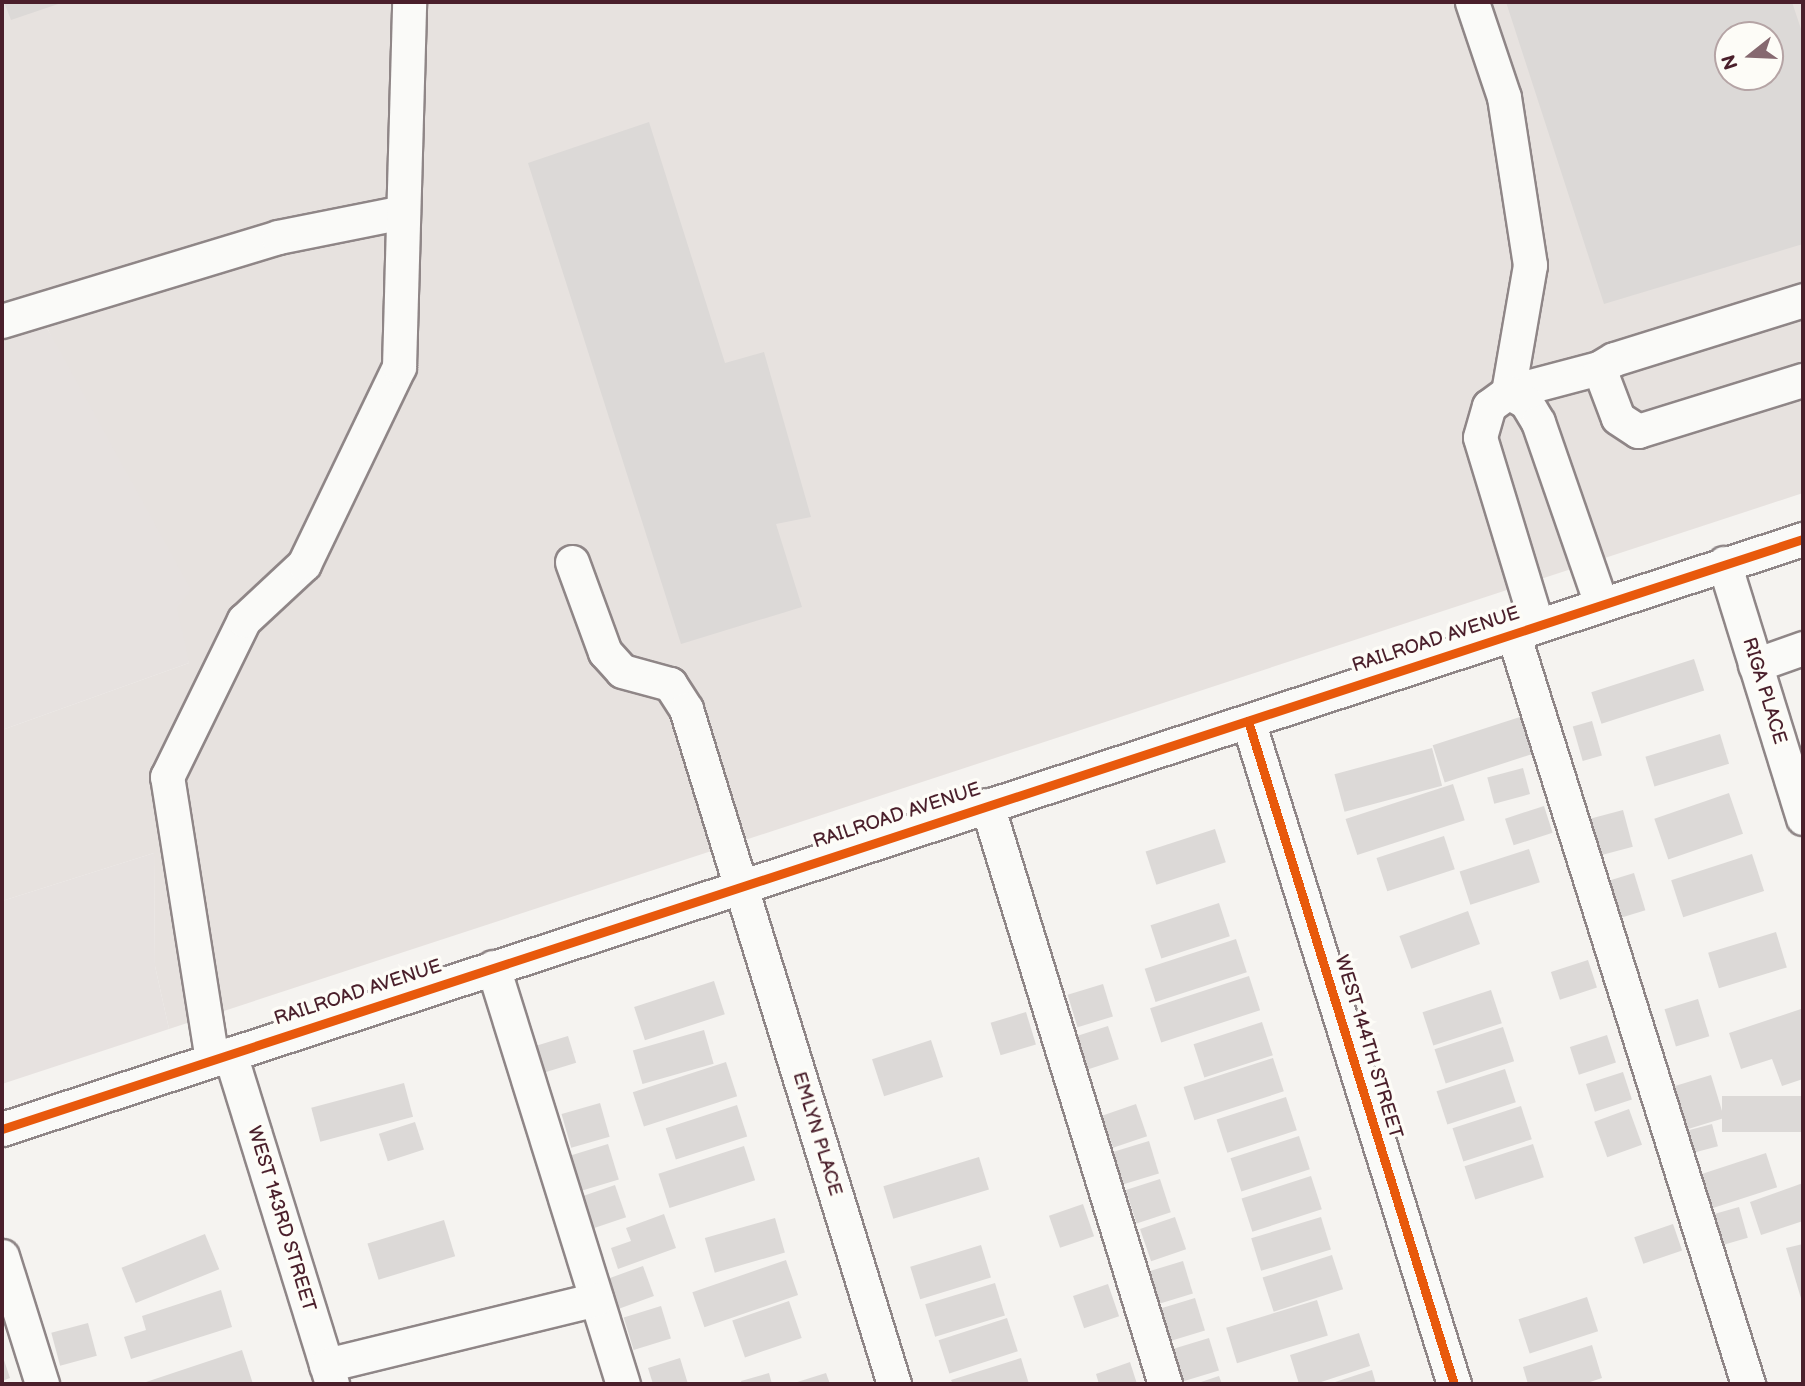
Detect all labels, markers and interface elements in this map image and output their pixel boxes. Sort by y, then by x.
north arrow [1714,21,1784,91]
text: N [1717,52,1744,72]
street label: RAILROAD AVENUE [1349,602,1523,678]
street label: RIGA PLACE [1737,635,1791,747]
street label: RAILROAD AVENUE [810,778,984,854]
street label: WEST 144TH STREET [1329,952,1407,1142]
street label: RAILROAD AVENUE [271,955,445,1031]
street label: EMLYN PLACE [787,1069,847,1199]
street label: WEST 143RD STREET [242,1123,320,1315]

